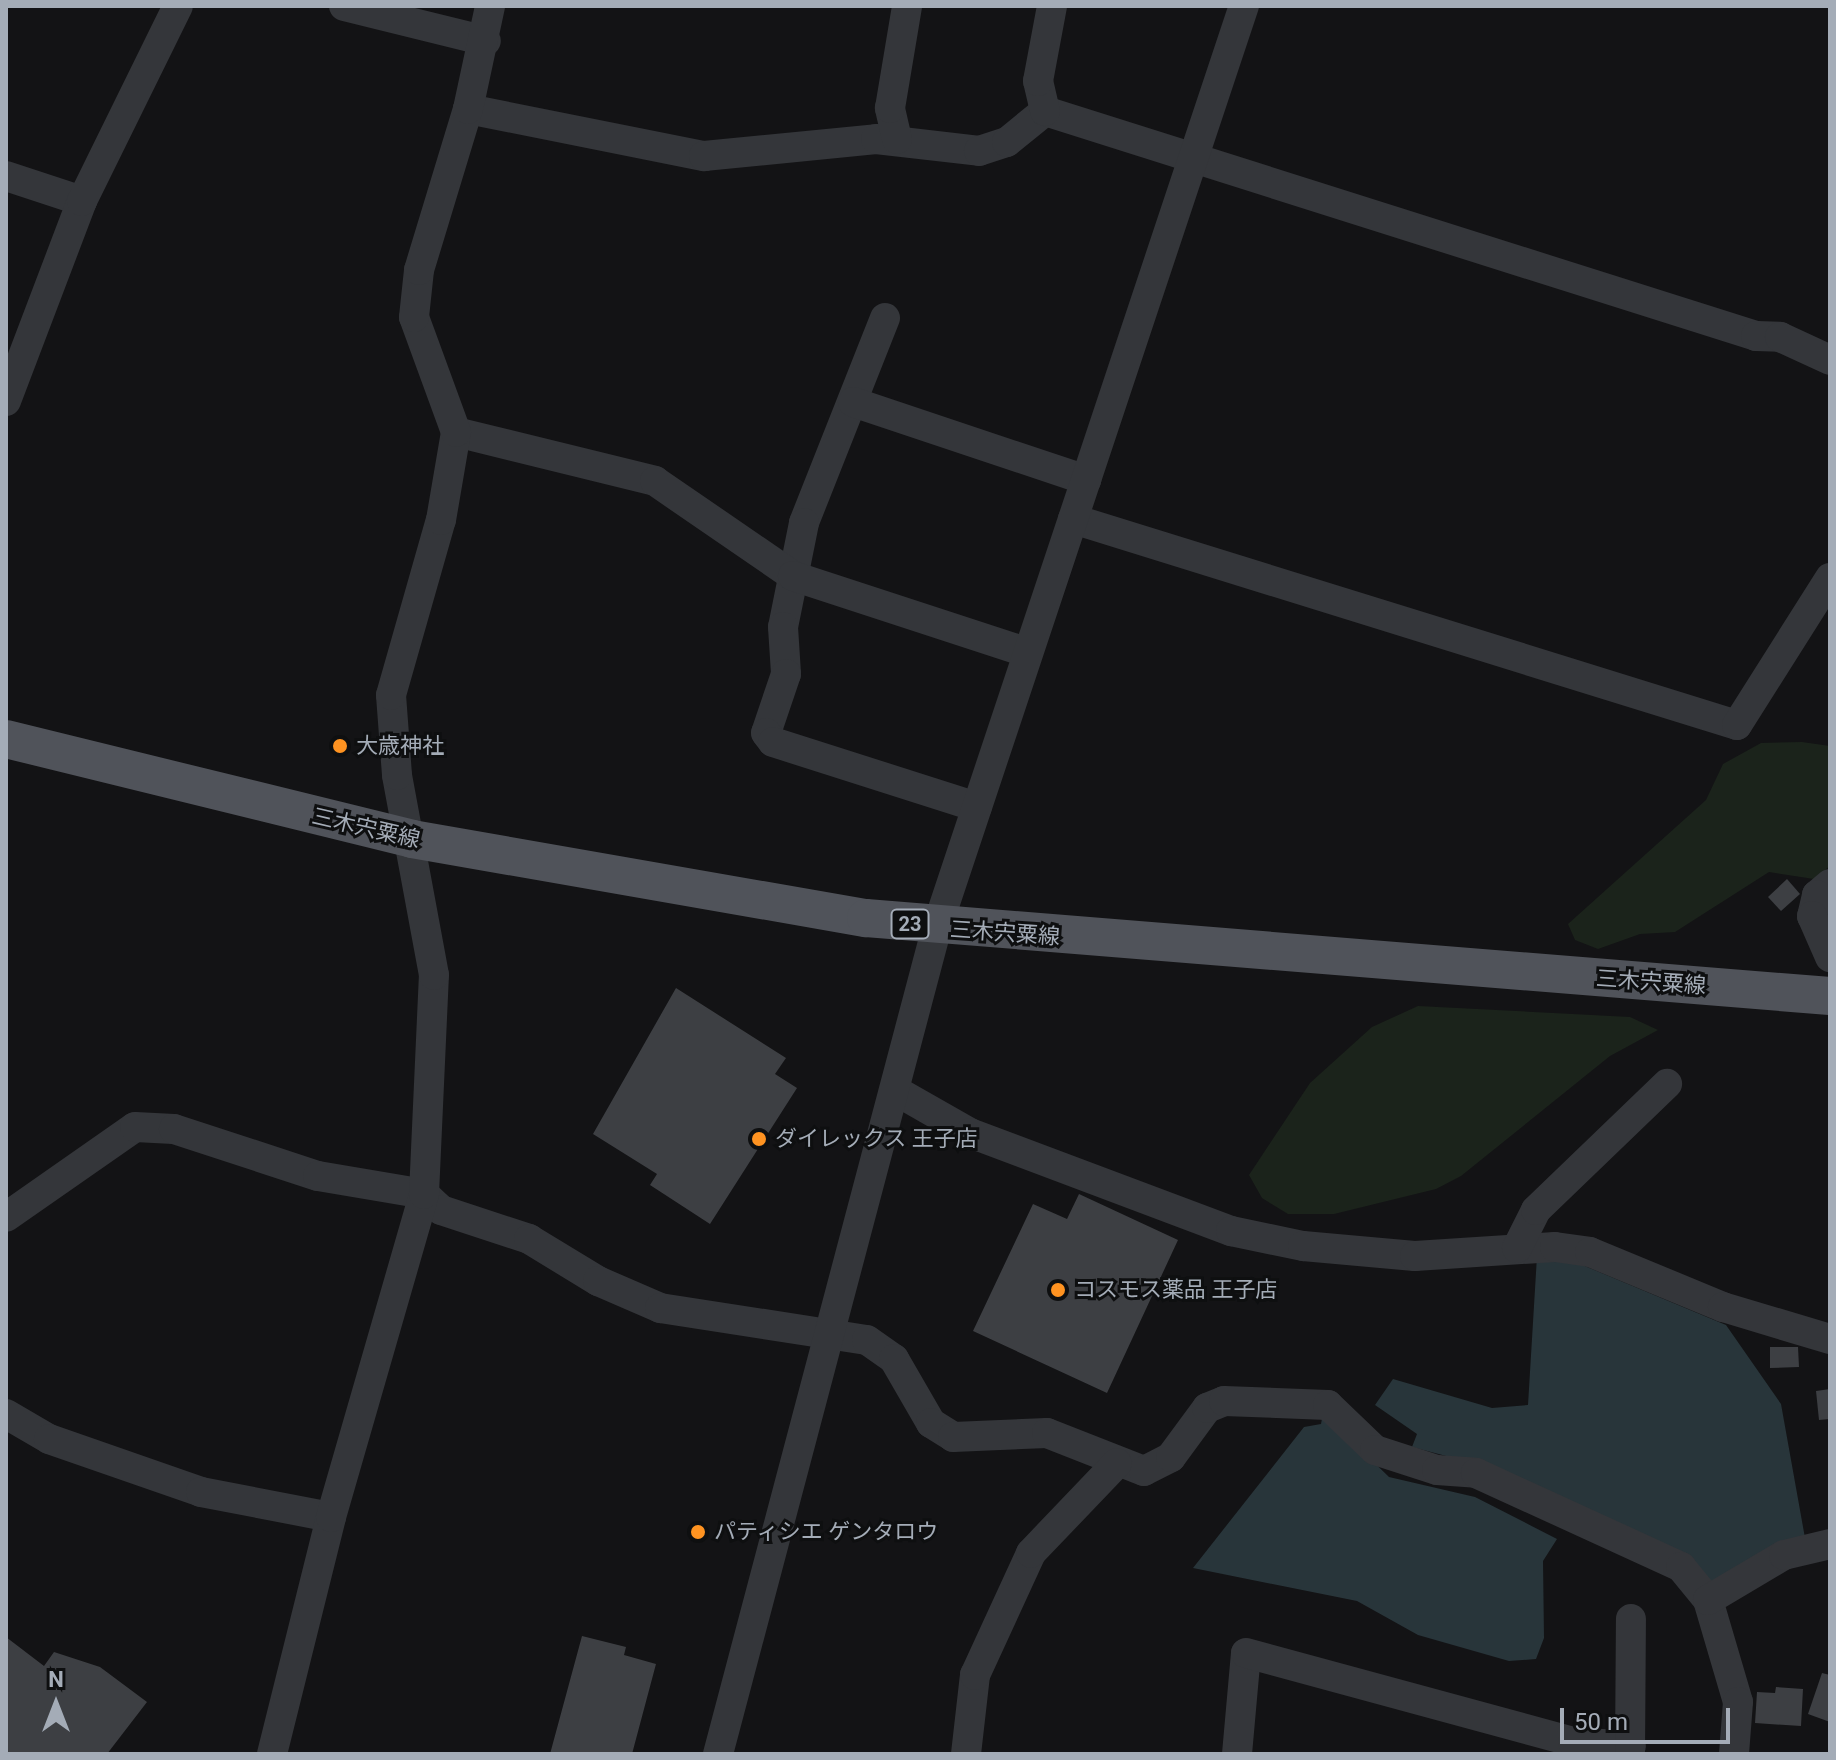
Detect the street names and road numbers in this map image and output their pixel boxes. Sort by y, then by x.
street label: 三木宍粟線 [309,803,423,853]
road number: 23 [890,908,930,940]
street label: 三木宍粟線 [949,916,1061,950]
street label: 三木宍粟線 [1595,965,1707,999]

